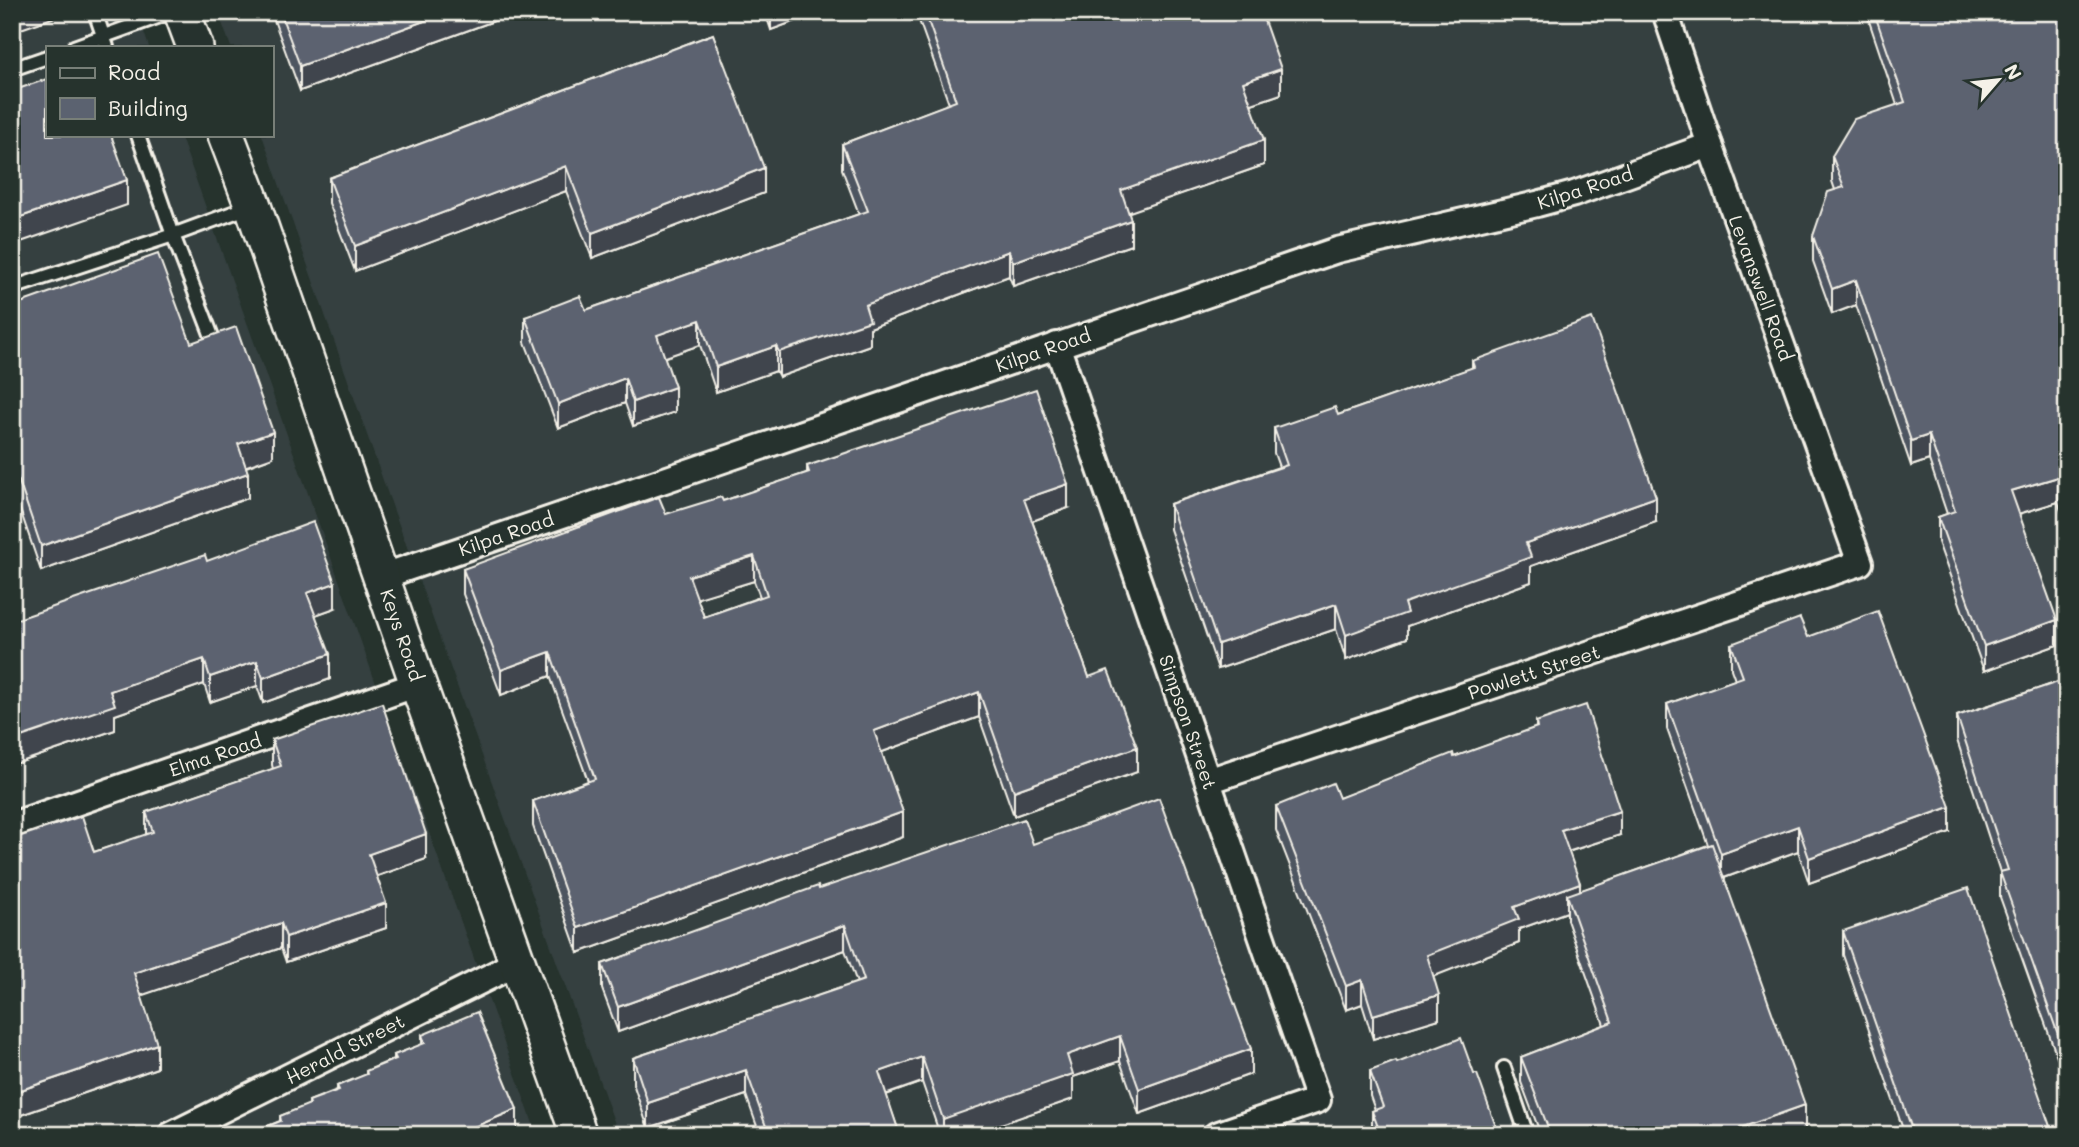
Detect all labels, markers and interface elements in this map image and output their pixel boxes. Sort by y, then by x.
legend [46,46,273,136]
north arrow [1964,46,2034,116]
text: Road [108,58,160,85]
text: N [1999,60,2028,84]
text: Building [108,94,188,121]
street label: Kilpa Road [1534,160,1636,215]
street label: Levanswell Road [1724,212,1799,364]
street label: Kilpa Road [992,322,1094,377]
street label: Kilpa Road [455,506,557,561]
street label: Keys Road [375,585,430,684]
street label: Powlett Street [1465,638,1603,705]
street label: Simpson Street [1154,651,1223,793]
street label: Elma Road [165,727,264,782]
street label: Herald Street [281,1008,408,1089]

